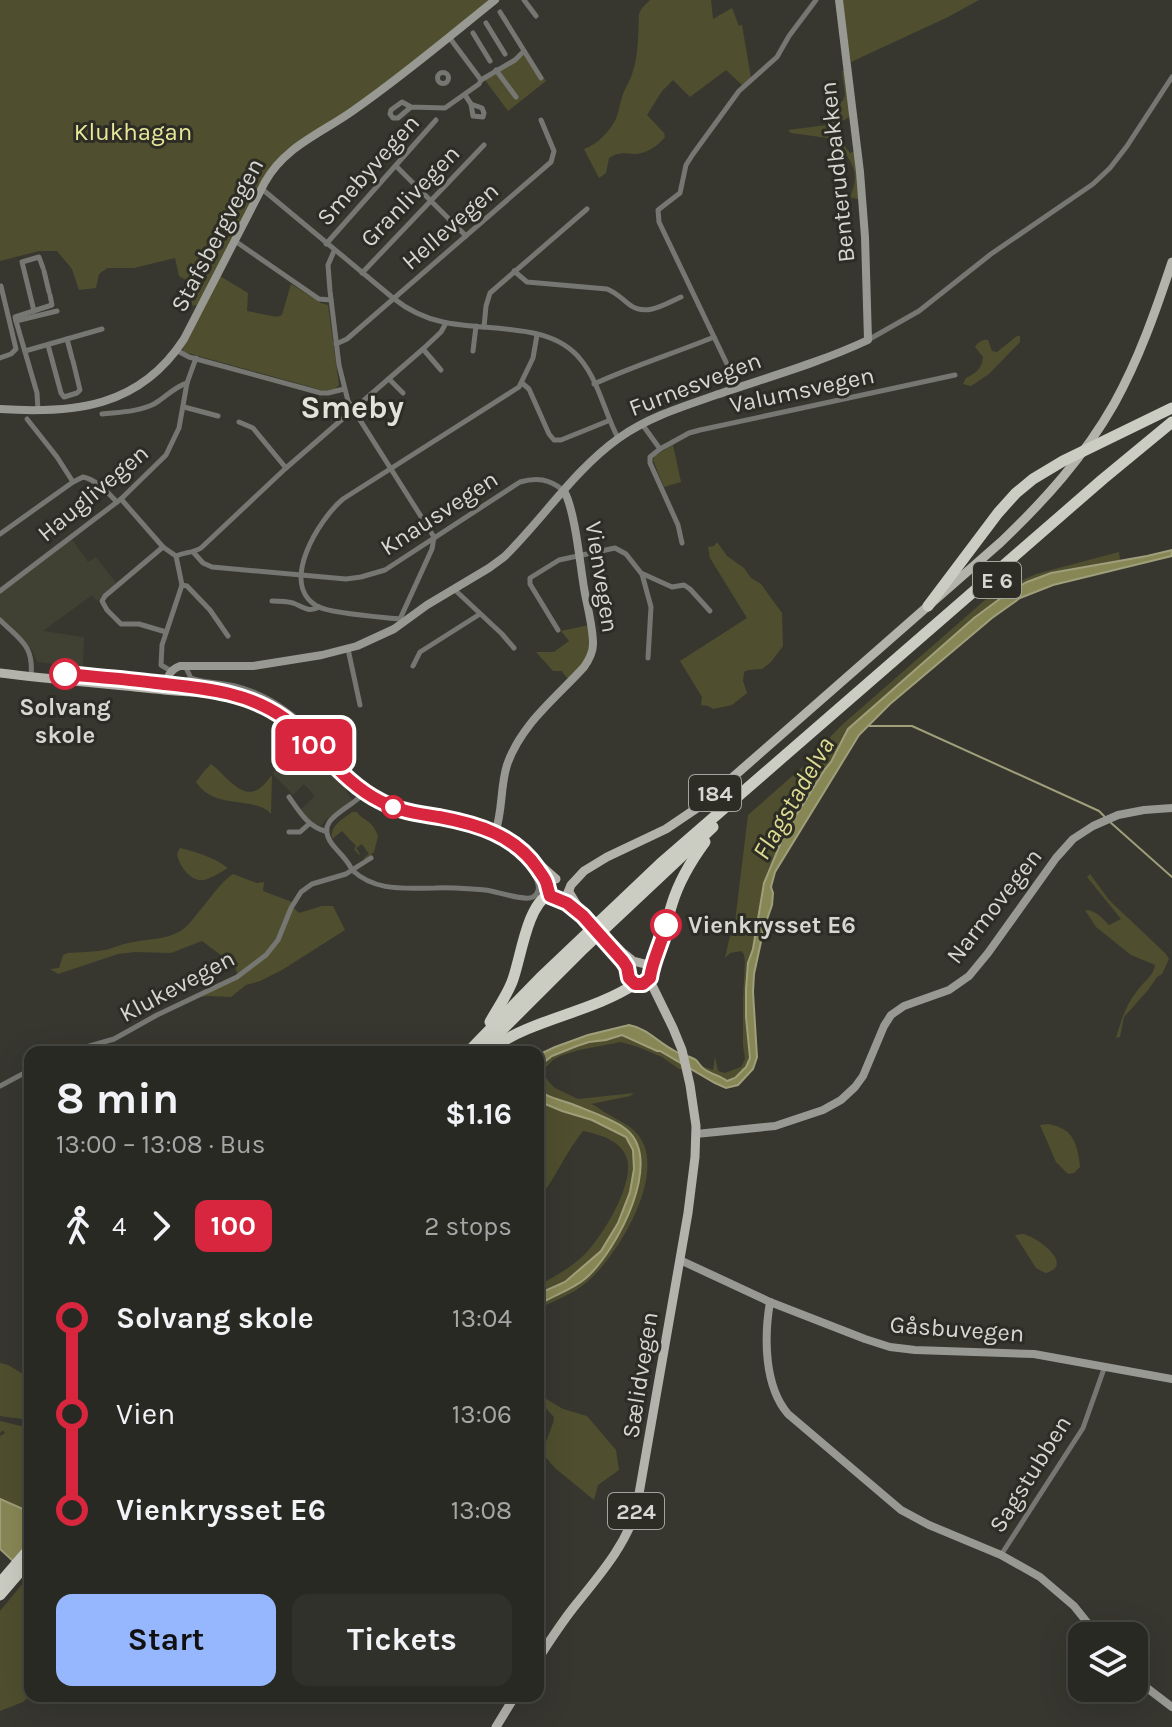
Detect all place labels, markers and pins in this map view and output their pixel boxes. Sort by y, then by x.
marker: Solvang skole [50,659,80,689]
place label: Solvang skole [19,693,111,749]
unlabelled marker [382,796,404,818]
marker: Vienkrysset E6 [651,910,681,940]
place label: Vienkrysset E6 [688,911,856,939]

